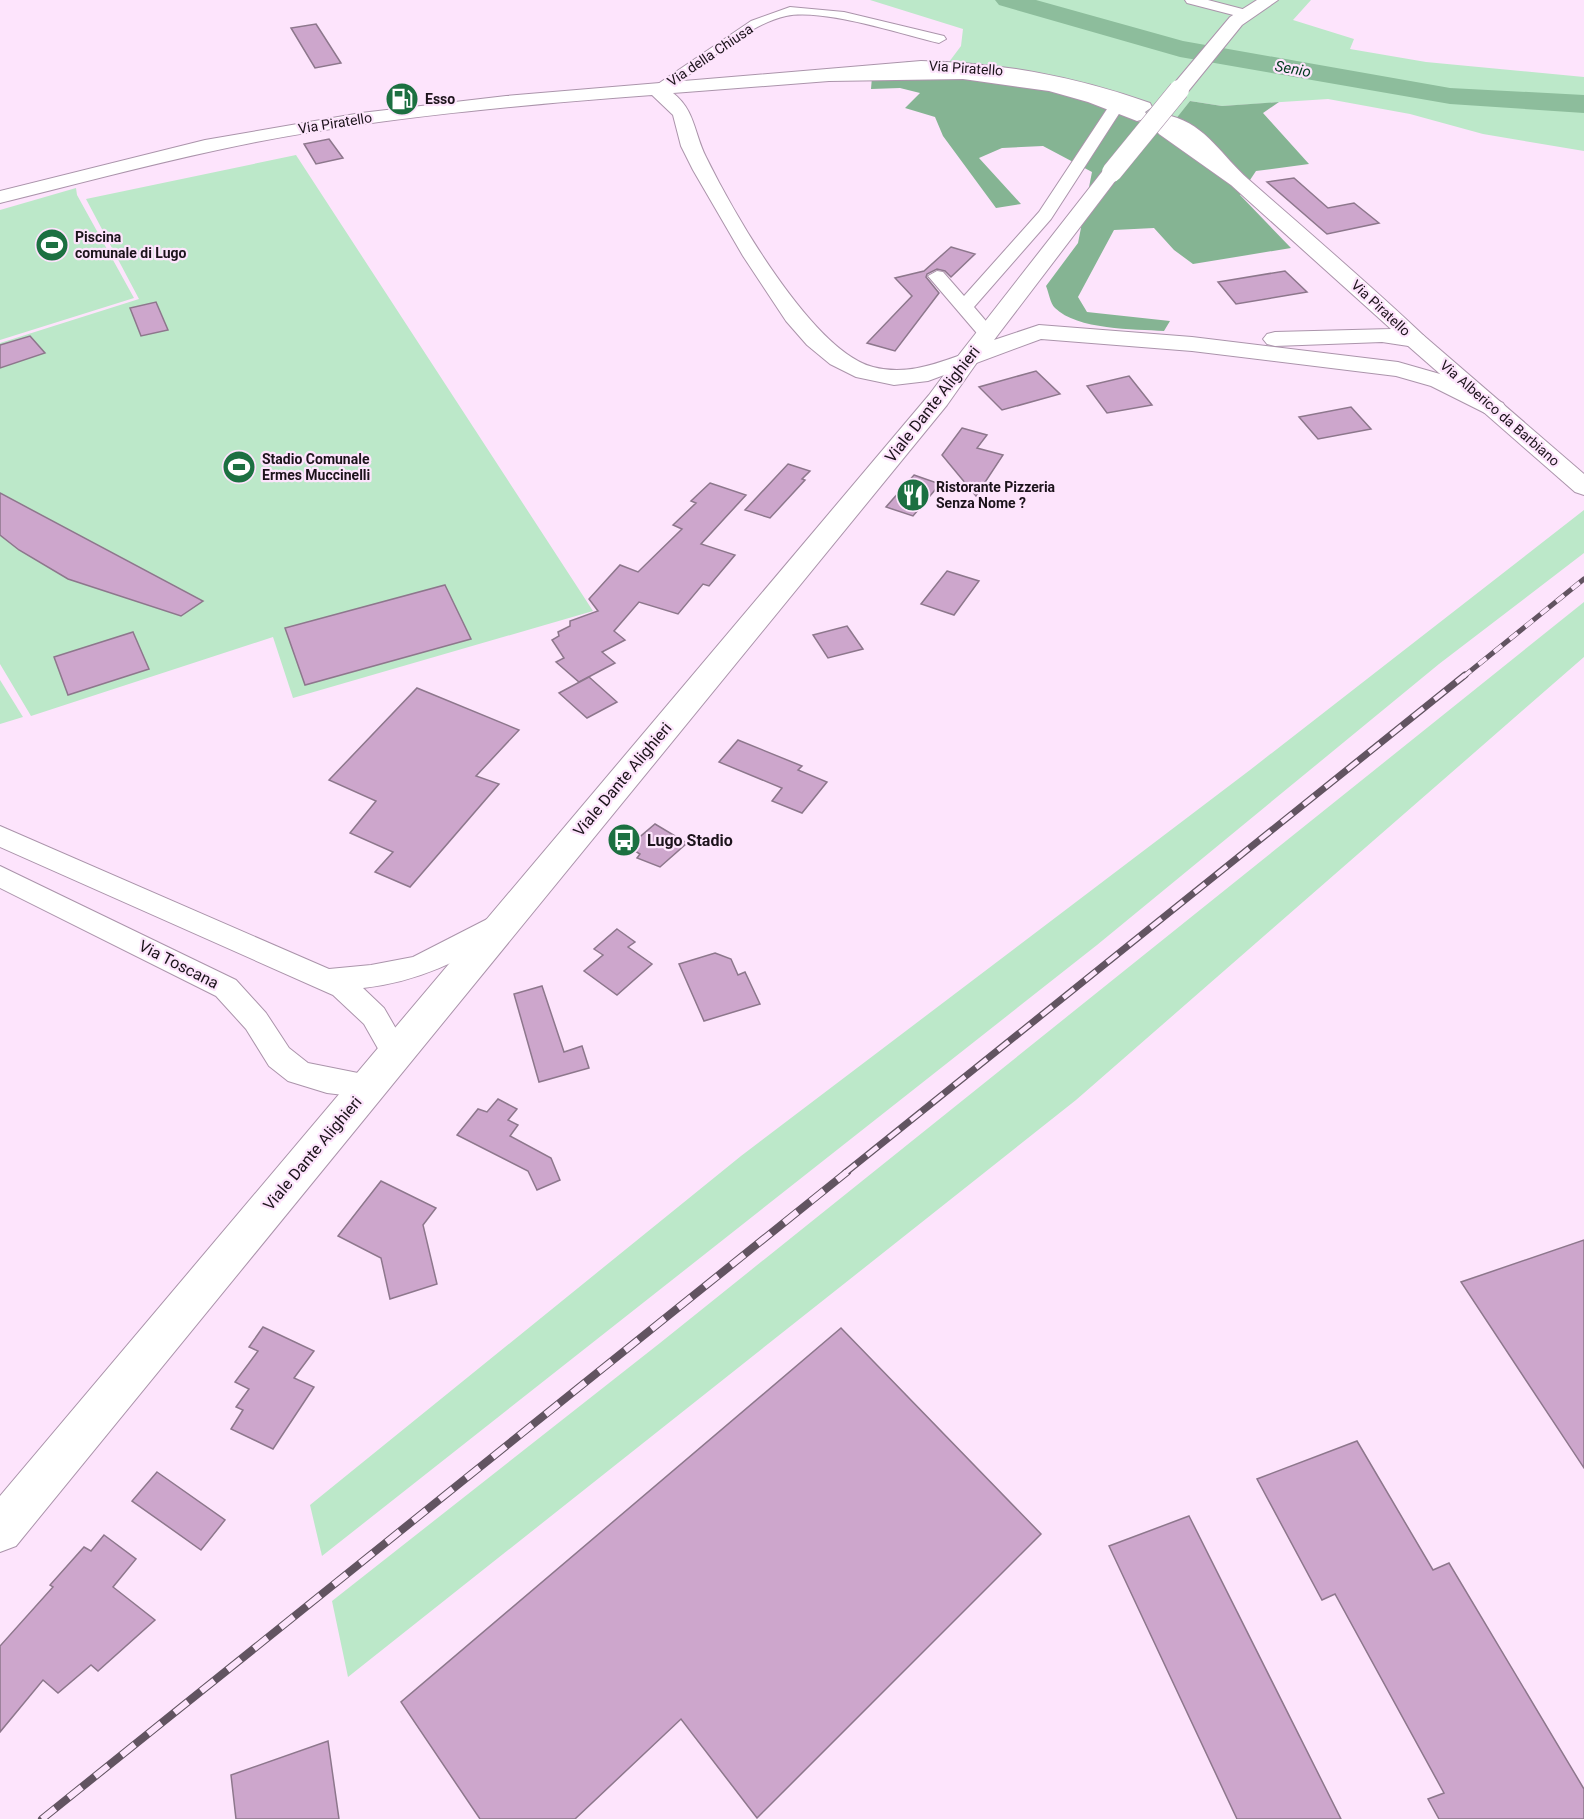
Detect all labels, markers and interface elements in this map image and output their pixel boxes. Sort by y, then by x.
street label: Via della Chiusa [664,21,756,89]
street label: Via Piratello [928,57,1004,79]
water label: Senio [1274,57,1312,81]
fuel station icon: Esso [384,81,420,117]
place label: Esso [425,91,455,107]
street label: Via Piratello [297,109,373,137]
sports icon: Piscina comunale di Lugo [34,227,70,263]
place label: Piscina comunale di Lugo [75,229,187,261]
street label: Via Piratello [1348,277,1414,339]
street label: Viale Dante Alighieri [881,342,984,466]
street label: Via Alberico da Barbiano [1437,357,1563,469]
sports icon: Stadio Comunale Ermes Muccinelli [221,449,257,485]
place label: Stadio Comunale Ermes Muccinelli [262,451,370,483]
restaurant icon: Ristorante Pizzeria Senza Nome ? [895,477,931,513]
place label: Ristorante Pizzeria Senza Nome ? [936,479,1056,511]
street label: Viale Dante Alighieri [569,719,675,840]
bus stop icon: Lugo Stadio [606,822,642,858]
place label: Lugo Stadio [647,831,733,850]
street label: Via Toscana [136,936,222,993]
street label: Viale Dante Alighieri [259,1093,365,1214]

